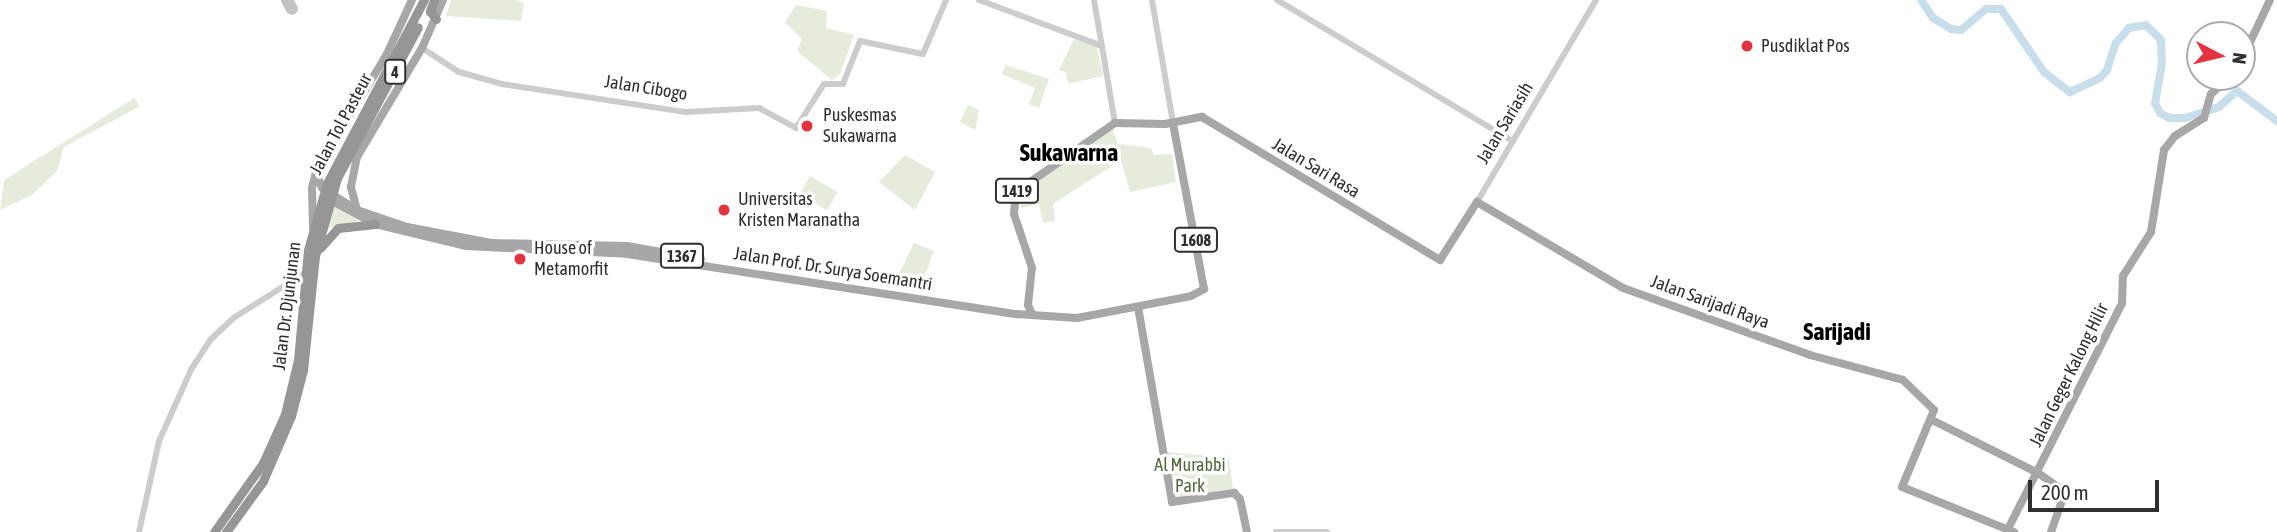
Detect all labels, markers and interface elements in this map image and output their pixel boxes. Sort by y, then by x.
north arrow [2186,21,2256,91]
place label: Pusdiklat Pos [1761,35,1850,57]
marker: Pusdiklat Pos [1739,38,1755,54]
text: N [2228,51,2251,65]
road number: 4 [383,60,407,85]
street label: Jalan Tol Pasteur [305,70,377,178]
street label: Jalan Cibogo [603,71,689,105]
street label: Jalan Sariasih [1472,78,1538,168]
place label: Puskesmas Sukawarna [823,105,897,148]
marker: Puskesmas Sukawarna [797,116,817,136]
street label: Jalan Sari Rasa [1268,133,1364,203]
district label: Sukawarna [1020,139,1118,167]
road number: 1419 [994,178,1040,204]
place label: Universitas Kristen Maranatha [738,189,860,232]
marker: Universitas Kristen Maranatha [716,202,732,218]
road number: 1608 [1173,228,1219,252]
place label: House of Metamorfit [534,238,609,280]
street label: Jalan Dr. Djunjunan [268,241,306,371]
street label: Jalan Prof. Dr. Surya Soemantri [732,243,934,295]
road number: 1367 [659,244,705,268]
marker: House of Metamorfit [512,251,528,267]
street label: Jalan Sarijadi Raya [1648,271,1772,333]
street label: Jalan Geger Kalong Hilir [2025,300,2113,450]
district label: Sarijadi [1803,318,1871,346]
park label: Al Murabbi Park [1154,455,1226,498]
scale bar [2032,466,2163,510]
text: 200 m [2041,480,2089,504]

